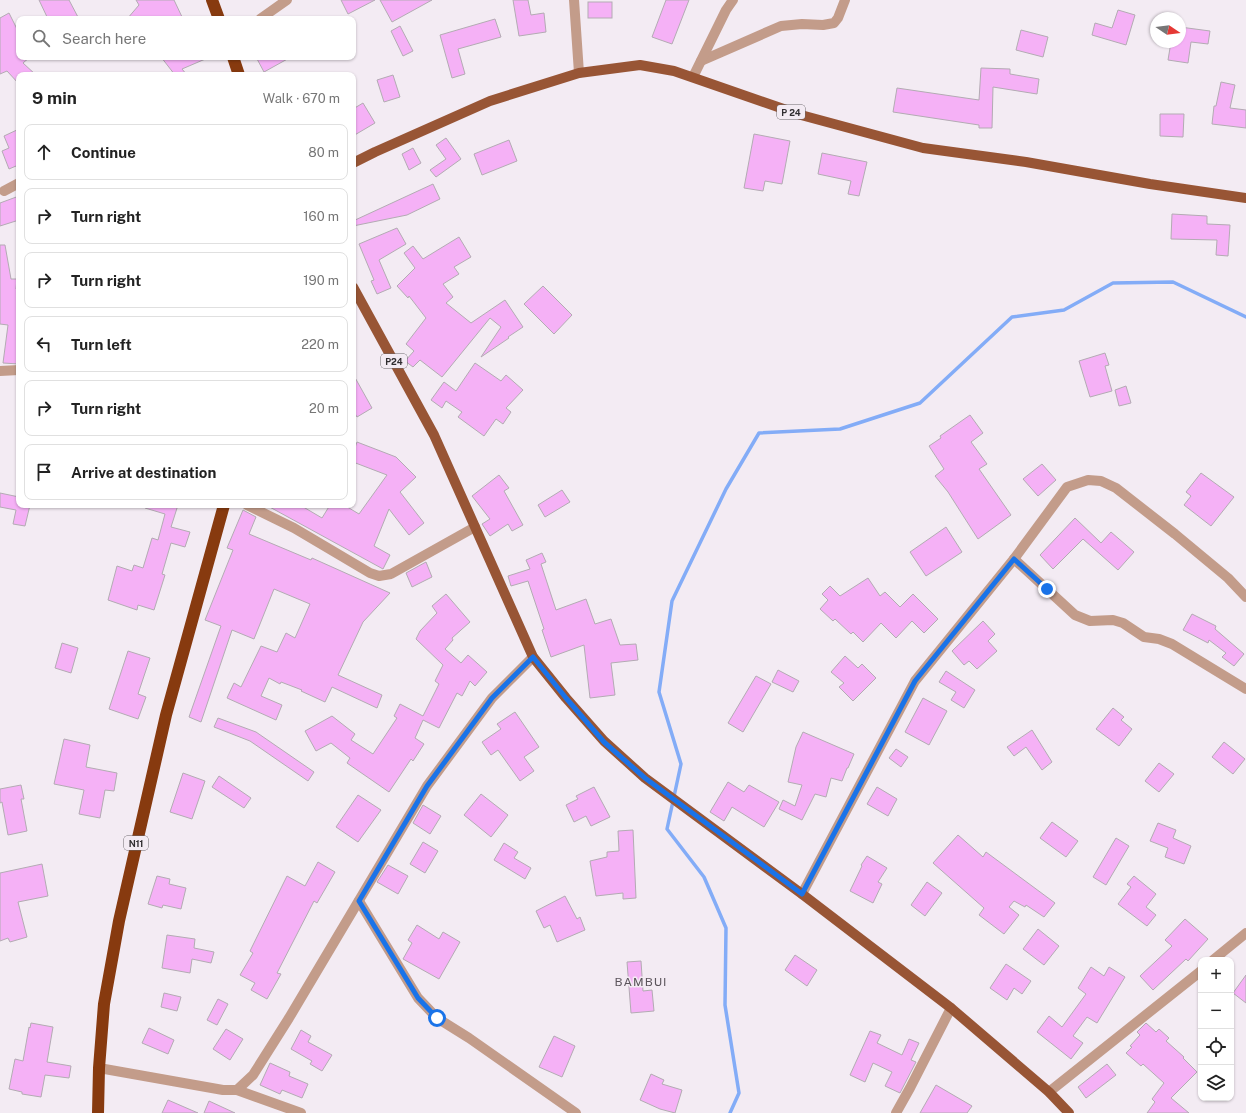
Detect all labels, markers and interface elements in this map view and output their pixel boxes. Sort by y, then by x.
north arrow [1150,12,1186,48]
search box [16,16,356,60]
icon: search [30,27,52,49]
text: Search here [62,30,146,47]
text: 9 min [32,88,77,108]
text: Walk · 670 m [263,91,340,106]
road number: P 24 [777,105,805,119]
icon: ahead [33,141,55,163]
text: Continue [71,144,136,161]
text: 80 m [308,145,339,160]
icon: right [33,205,55,227]
text: Turn right [71,208,141,225]
text: 160 m [303,209,339,224]
icon: right [33,269,55,291]
text: Turn right [71,272,141,289]
text: 190 m [303,273,339,288]
icon: left [33,333,55,355]
text: Turn left [71,336,132,353]
text: 220 m [301,337,339,352]
road number: P24 [381,354,407,368]
icon: right [33,397,55,419]
text: Turn right [71,400,141,417]
text: 20 m [309,401,339,416]
icon: arrive [33,461,55,483]
text: Arrive at destination [71,464,216,481]
route end [1038,580,1056,598]
road number: N11 [124,836,148,850]
map controls [1198,957,1234,1101]
button: + [1198,957,1234,993]
district label: BAMBUI [615,975,667,989]
button: − [1198,993,1234,1029]
route start [428,1009,446,1027]
button: locate [1198,1029,1234,1065]
button: layers [1198,1065,1234,1101]

